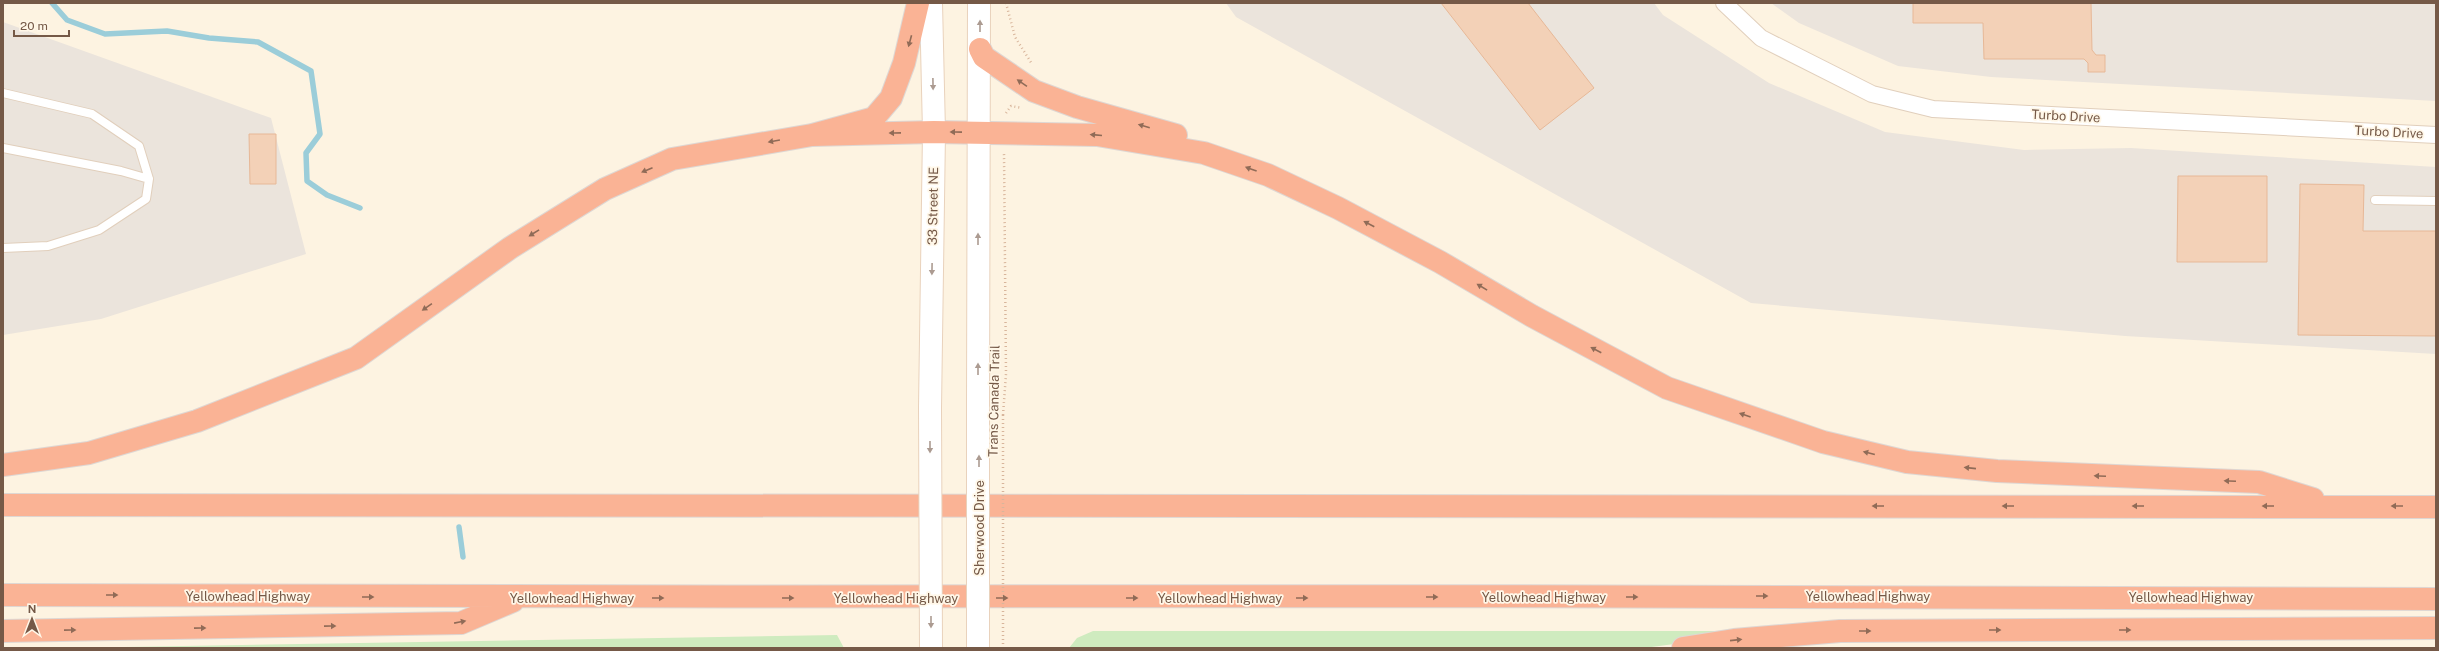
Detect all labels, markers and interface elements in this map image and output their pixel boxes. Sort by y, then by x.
scale bar [14,12,69,38]
text: 20 m [20,19,48,33]
one-way arrow [977,19,983,32]
one-way arrow [907,35,913,47]
one-way arrow [930,78,936,91]
one-way arrow [1016,79,1028,86]
street label: Turbo Drive [2031,107,2101,125]
one-way arrow [1137,123,1149,129]
street label: Turbo Drive [2354,123,2424,141]
one-way arrow [889,129,901,136]
one-way arrow [949,129,962,135]
one-way arrow [1090,132,1103,139]
one-way arrow [767,139,780,145]
one-way arrow [1244,166,1256,172]
one-way arrow [642,167,653,173]
street label: 33 Street NE [925,167,941,245]
one-way arrow [1363,221,1374,227]
one-way arrow [529,229,539,237]
one-way arrow [975,232,981,245]
one-way arrow [929,263,935,276]
one-way arrow [1476,283,1488,290]
one-way arrow [422,303,433,311]
street label: Trans Canada Trail [986,345,1002,457]
one-way arrow [1590,347,1602,353]
one-way arrow [975,362,981,375]
one-way arrow [1738,411,1750,417]
one-way arrow [927,441,934,453]
one-way arrow [1863,449,1875,455]
one-way arrow [976,454,982,467]
one-way arrow [1964,465,1976,472]
one-way arrow [2094,472,2106,479]
one-way arrow [2223,478,2236,484]
street label: Sherwood Drive [972,480,987,576]
one-way arrow [1871,503,1884,509]
one-way arrow [2001,503,2014,509]
one-way arrow [2131,503,2144,509]
one-way arrow [2261,503,2274,509]
one-way arrow [2390,503,2403,509]
street label: Yellowhead Highway [186,589,310,604]
street label: Yellowhead Highway [1806,589,1930,604]
street label: Yellowhead Highway [1482,590,1606,605]
street label: Yellowhead Highway [2129,590,2253,605]
street label: Yellowhead Highway [510,591,634,606]
street label: Yellowhead Highway [834,591,958,606]
street label: Yellowhead Highway [1158,591,1282,606]
one-way arrow [106,592,119,598]
one-way arrow [1756,593,1769,599]
one-way arrow [362,594,375,600]
one-way arrow [1426,594,1439,600]
one-way arrow [1626,594,1639,600]
one-way arrow [652,595,665,601]
one-way arrow [782,595,795,601]
one-way arrow [996,595,1009,601]
one-way arrow [1126,595,1139,601]
one-way arrow [1296,595,1309,601]
north arrow [12,599,52,639]
text: N [28,603,36,615]
one-way arrow [928,616,934,629]
one-way arrow [453,619,466,625]
one-way arrow [324,622,336,629]
one-way arrow [194,625,207,631]
one-way arrow [64,627,77,633]
one-way arrow [1989,627,2001,634]
one-way arrow [2119,627,2132,633]
one-way arrow [1859,628,1872,634]
one-way arrow [1730,637,1742,643]

